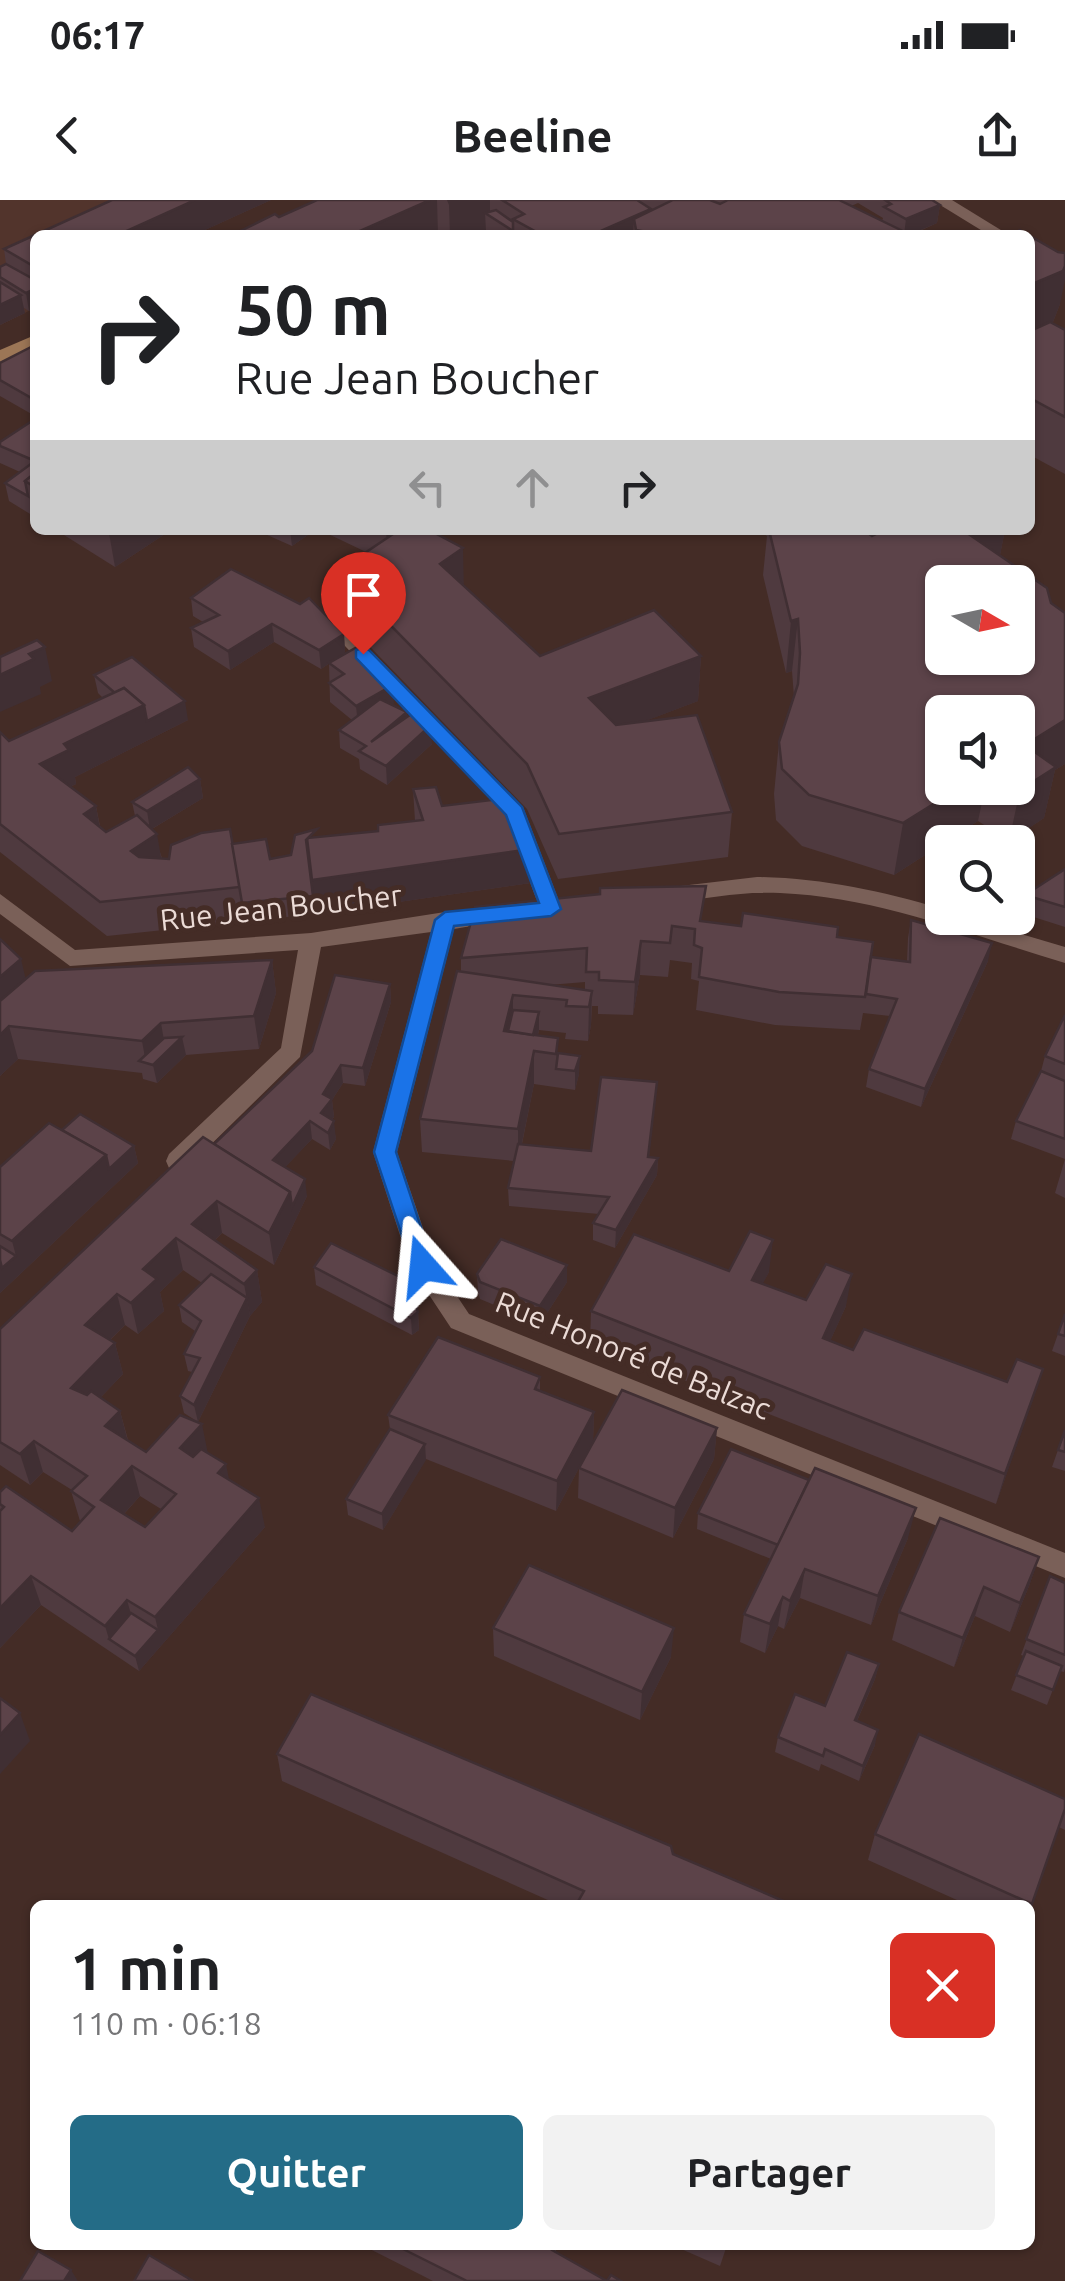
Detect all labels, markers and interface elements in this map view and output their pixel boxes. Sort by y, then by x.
text: 06:17 [50,14,145,56]
icon: back [40,108,95,163]
icon: share [970,108,1025,163]
text: Beeline [452,110,613,161]
icon: right [70,270,200,400]
text: 50 m [235,270,391,348]
text: Rue Jean Boucher [235,352,599,403]
icon: left [400,460,455,515]
icon: ahead [505,460,560,515]
icon: right [610,460,665,515]
pin [321,552,406,655]
north arrow [925,565,1035,675]
map controls [925,565,1035,935]
icon: arrive [336,567,391,622]
button: sound [925,695,1035,805]
button: search [925,825,1035,935]
street label: Rue Jean Boucher [158,877,404,937]
position arrow [371,1214,475,1318]
street label: Rue Honoré de Balzac [491,1284,776,1426]
button: close [890,1933,995,2038]
text: 1 min [70,1934,222,2001]
text: 110 m · 06:18 [70,2005,262,2041]
button: Quitter [70,2115,523,2230]
button: Partager [543,2115,995,2230]

